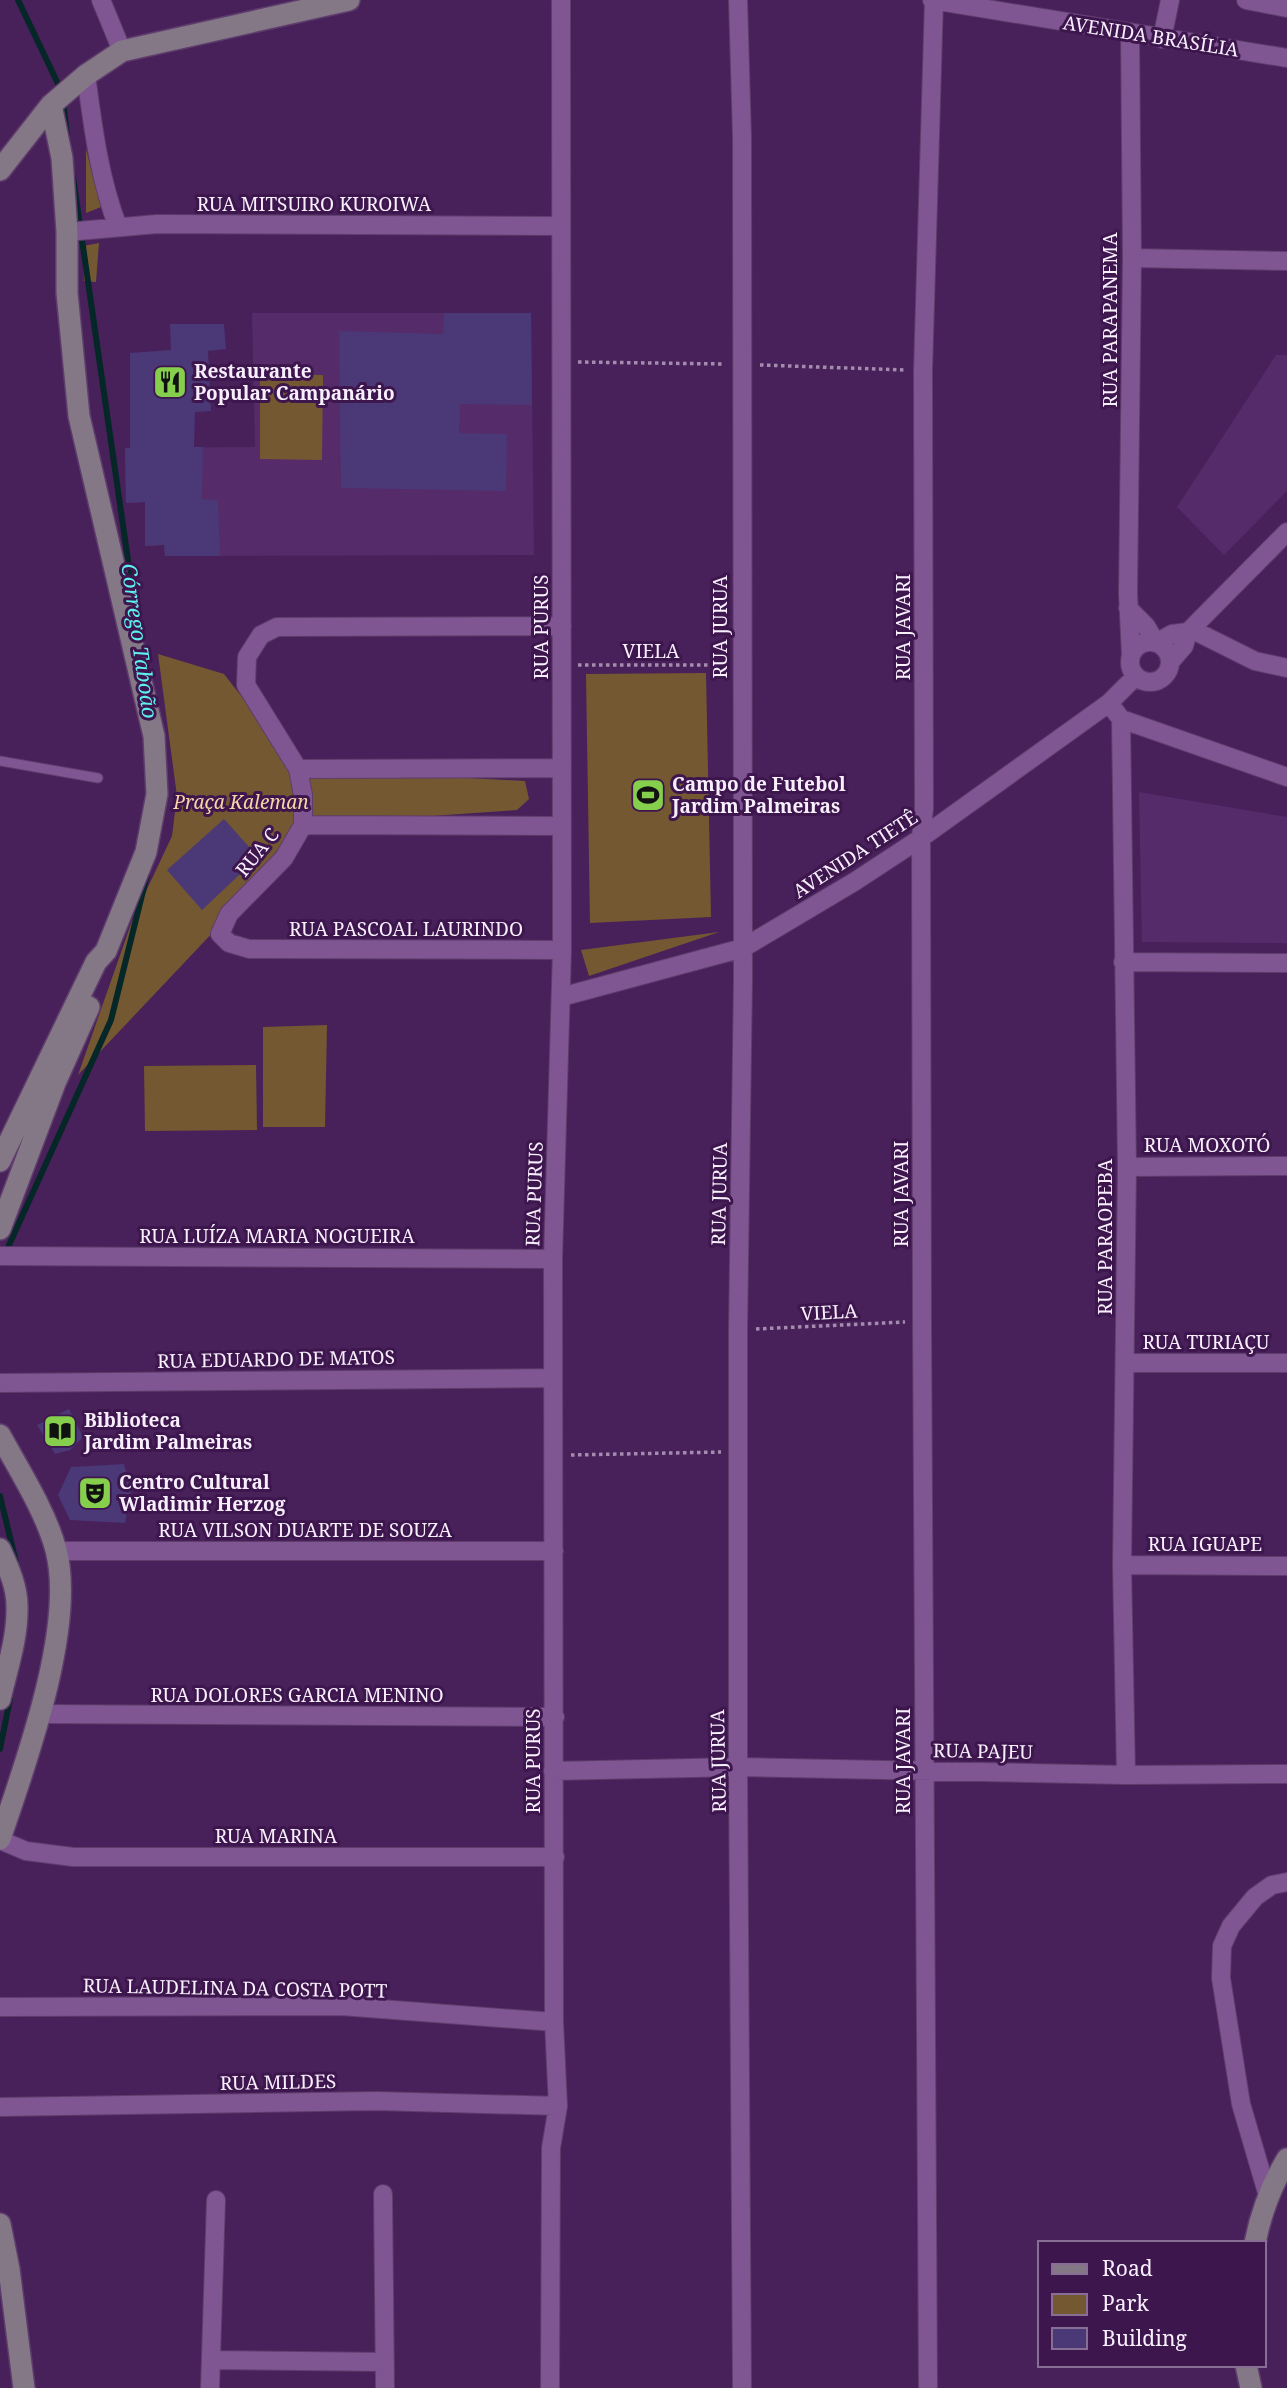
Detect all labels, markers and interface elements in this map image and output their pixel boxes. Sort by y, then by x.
street label: AVENIDA BRASÍLIA [1061,9,1241,63]
street label: RUA MITSUIRO KUROIWA [197,191,432,217]
street label: RUA PARAPANEMA [1097,232,1123,408]
place label: Restaurante Popular Campanário [194,358,395,406]
restaurant icon: Restaurante Popular Campanário [151,363,189,401]
water label: Córrego Taboão [115,561,165,720]
street label: RUA PURUS [528,574,554,680]
street label: RUA JAVARI [890,574,916,680]
street label: RUA JURUA [707,575,733,679]
street label: VIELA [623,638,680,664]
place label: Campo de Futebol Jardim Palmeiras [671,771,846,819]
sports icon: Campo de Futebol Jardim Palmeiras [629,776,667,814]
park label: Praça Kaleman [172,789,309,815]
street label: AVENIDA TIETÊ [788,804,922,904]
street label: RUA C [229,822,285,882]
street label: RUA PASCOAL LAURINDO [289,916,523,942]
street label: RUA MOXOTÓ [1144,1132,1270,1158]
street label: RUA PURUS [519,1141,549,1247]
street label: RUA JAVARI [888,1141,914,1247]
street label: RUA JURUA [705,1142,733,1246]
street label: RUA PARAOPEBA [1092,1158,1118,1315]
street label: RUA LUÍZA MARIA NOGUEIRA [139,1223,415,1249]
street label: VIELA [800,1297,859,1326]
street label: RUA TURIAÇU [1143,1329,1270,1355]
street label: RUA EDUARDO DE MATOS [157,1344,395,1374]
place label: Biblioteca Jardim Palmeiras [83,1407,252,1455]
library icon: Biblioteca Jardim Palmeiras [41,1412,79,1450]
place label: Centro Cultural Wladimir Herzog [119,1469,286,1517]
theatre icon: Centro Cultural Wladimir Herzog [76,1474,114,1512]
street label: RUA VILSON DUARTE DE SOUZA [158,1517,452,1543]
street label: RUA IGUAPE [1148,1531,1262,1557]
street label: RUA DOLORES GARCIA MENINO [150,1682,444,1708]
street label: RUA PURUS [520,1708,546,1814]
street label: RUA JAVARI [890,1708,916,1814]
street label: RUA JURUA [704,1709,732,1813]
street label: RUA PAJEU [933,1737,1034,1765]
street label: RUA MARINA [215,1823,338,1849]
street label: RUA LAUDELINA DA COSTA POTT [83,1972,388,2004]
street label: RUA MILDES [220,2068,336,2096]
legend [1038,2241,1266,2367]
text: Road [1102,2254,1153,2282]
text: Park [1102,2289,1149,2317]
text: Building [1102,2324,1187,2352]

